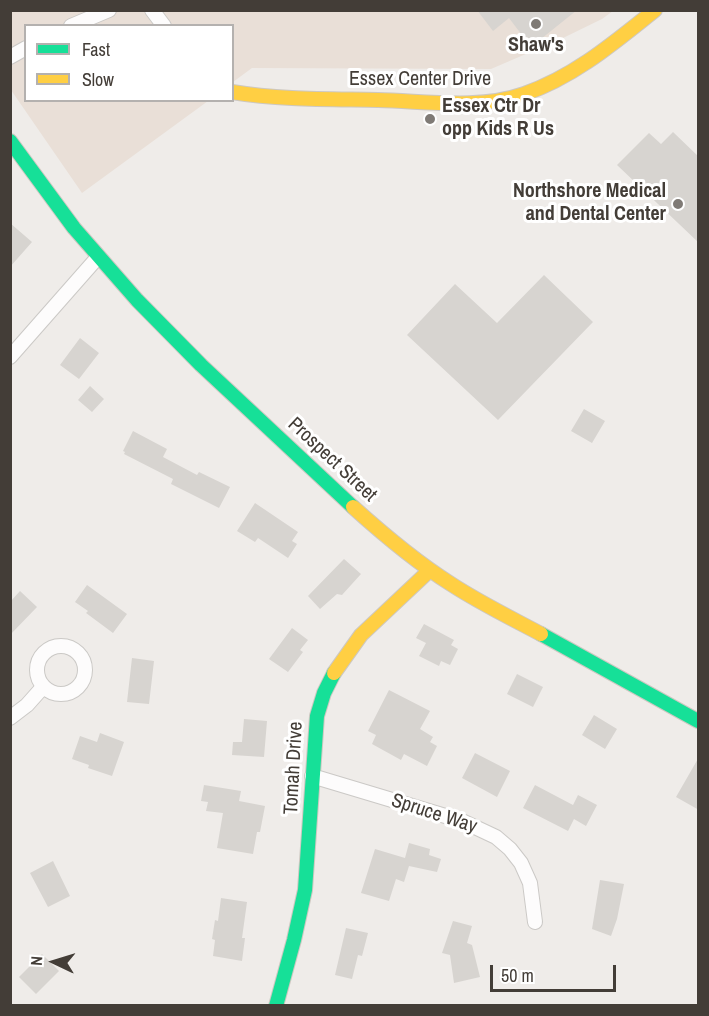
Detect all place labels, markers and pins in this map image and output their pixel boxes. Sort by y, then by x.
marker: Shaw's [529,17,543,31]
place label: Shaw's [508,34,564,58]
place label: Essex Ctr Dr opp Kids R Us [442,95,554,142]
marker: Essex Ctr Dr opp Kids R Us [423,112,437,126]
place label: Northshore Medical and Dental Center [513,180,666,227]
marker: Northshore Medical and Dental Center [671,197,685,211]

